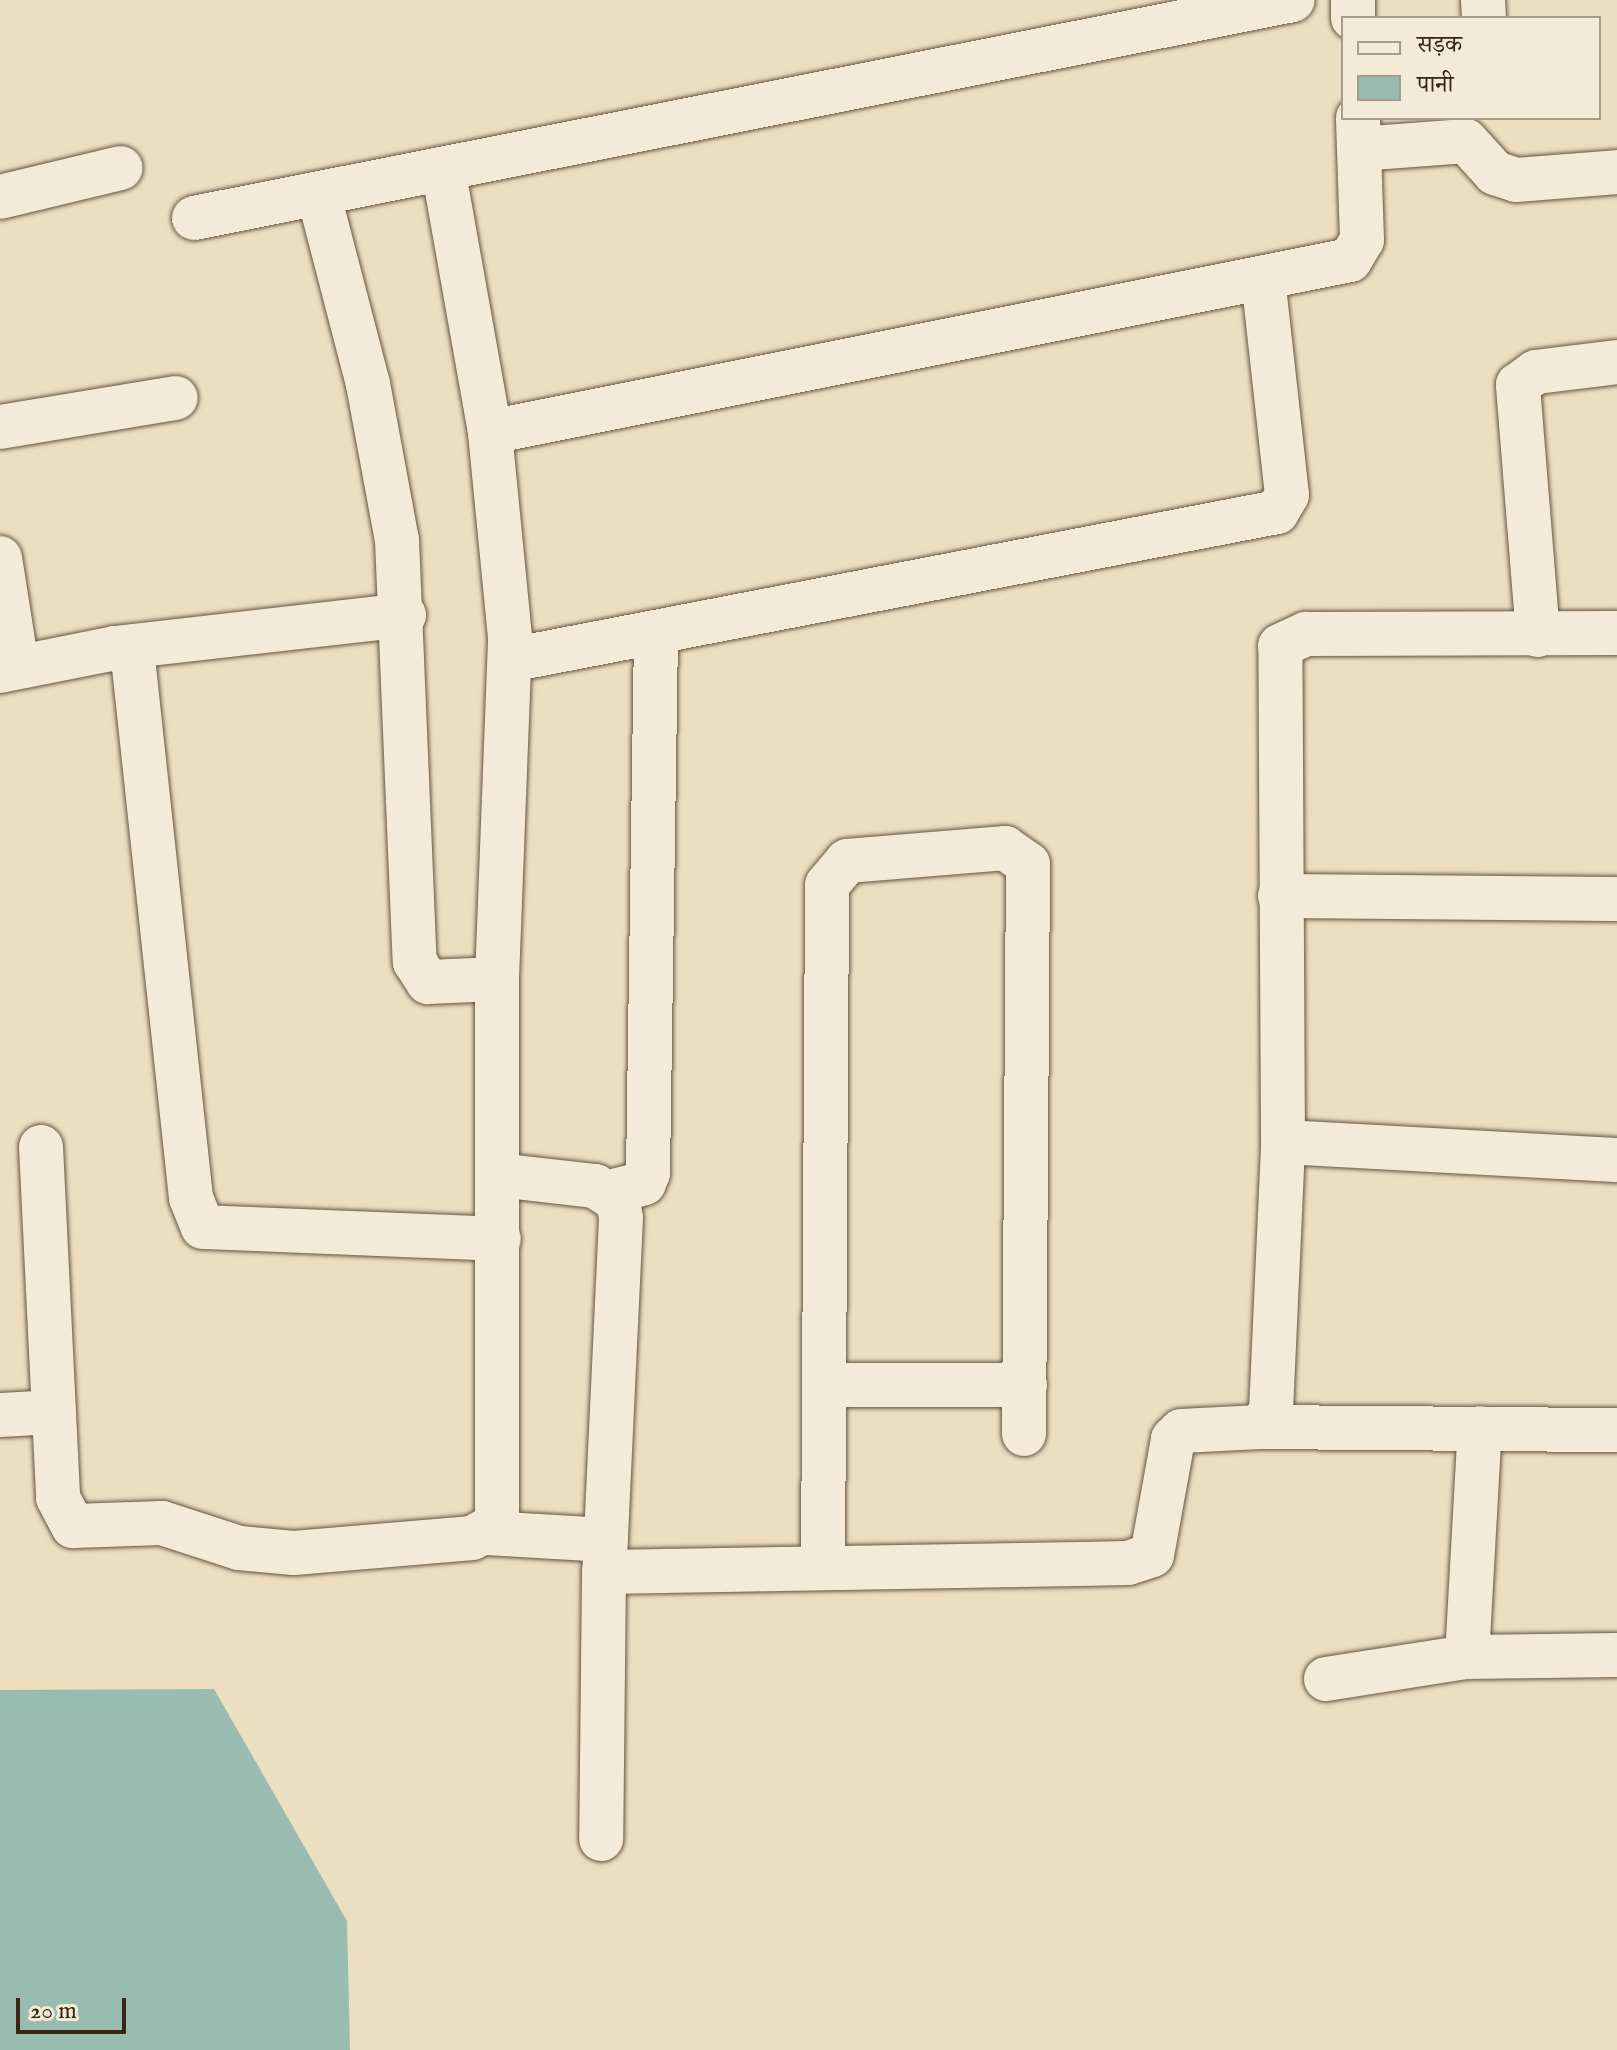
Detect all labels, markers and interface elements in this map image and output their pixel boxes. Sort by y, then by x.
legend [1341,16,1601,120]
text: सड़क [1417,30,1462,61]
text: पानी [1417,70,1454,101]
scale bar [20,1982,130,2032]
text: 20 m [30,1996,77,2027]

